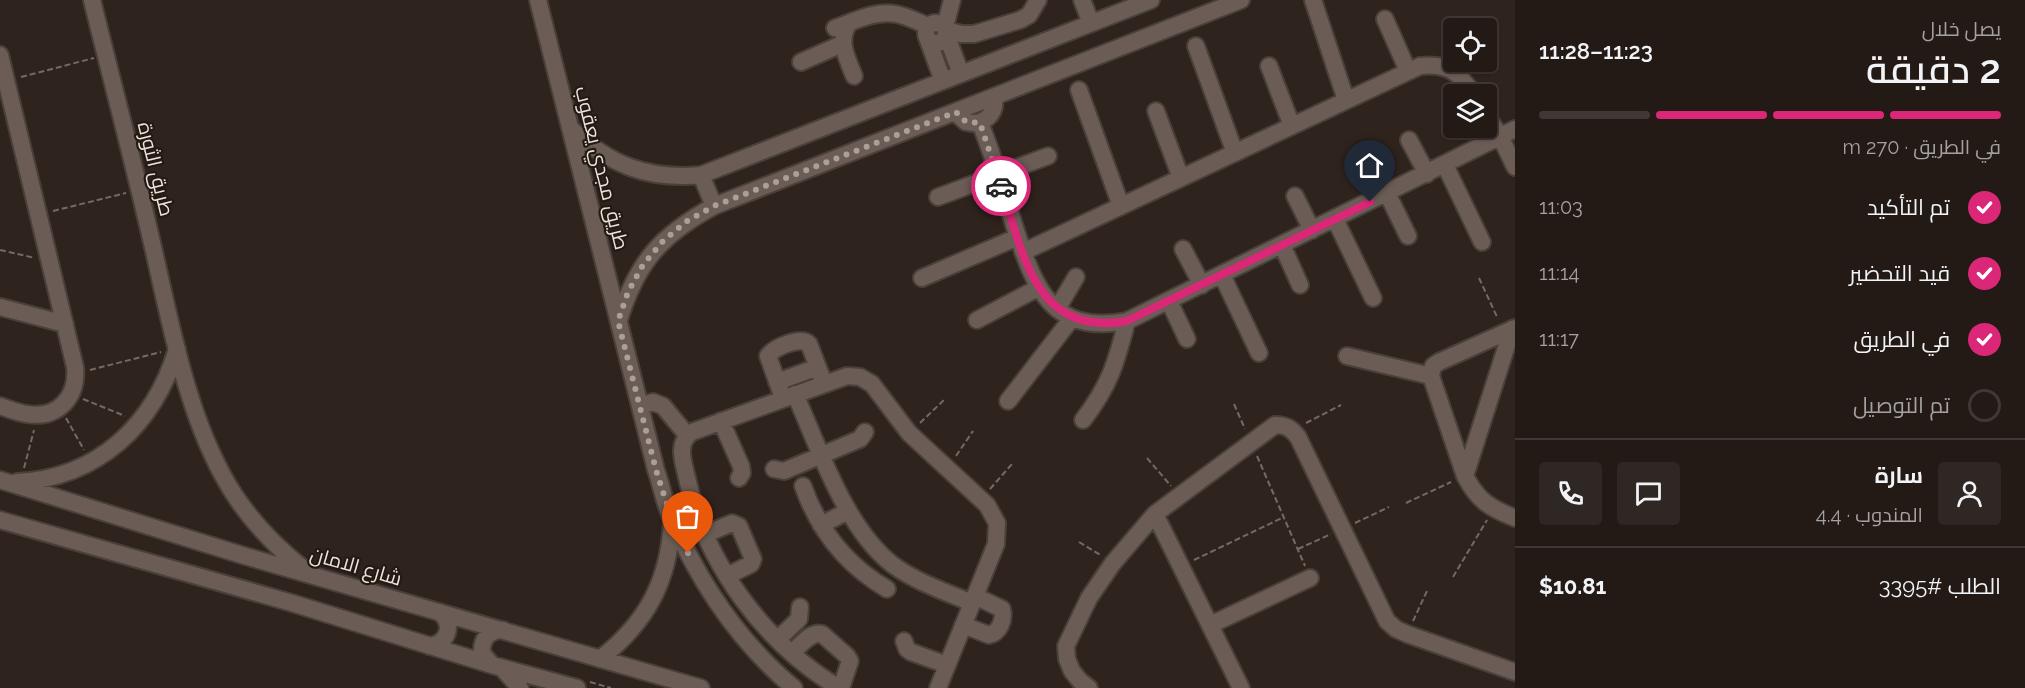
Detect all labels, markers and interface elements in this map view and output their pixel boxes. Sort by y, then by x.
text: يصل خلال [1922,17,2001,41]
map controls [1443,18,1497,138]
button: locate [1443,18,1497,72]
text: 11:23–11:28 [1539,38,1653,64]
text: 2 دقيقة [1866,46,2001,92]
street label: طريق مجدي يعقوب [566,84,634,253]
button: layers [1443,84,1497,138]
street label: طريق الثورة [132,119,179,219]
text: في الطريق · 270 m [1843,135,2001,159]
pin [1344,140,1395,202]
icon: home [1353,149,1386,182]
courier [971,156,1031,216]
icon: car [985,170,1018,203]
icon: check [1968,191,2001,224]
text: تم التأكيد [1867,194,1950,220]
text: 11:03 [1539,195,1583,219]
icon: check [1968,257,2001,290]
text: قيد التحضير [1849,260,1950,286]
text: 11:14 [1539,261,1579,285]
icon: check [1968,323,2001,356]
text: في الطريق [1854,326,1950,352]
text: 11:17 [1539,327,1579,351]
text: تم التوصيل [1853,392,1950,418]
button: phone [1539,462,1602,525]
button: chat [1617,462,1680,525]
text: سارة [1875,462,1923,488]
button: person [1938,462,2001,525]
pin [662,491,713,553]
icon: bag [671,500,704,533]
text: المندوب · 4.4 [1816,503,1923,527]
street label: شارع الامان [307,541,405,592]
text: $10.81 [1539,573,1606,599]
text: الطلب #3395 [1879,573,2001,599]

